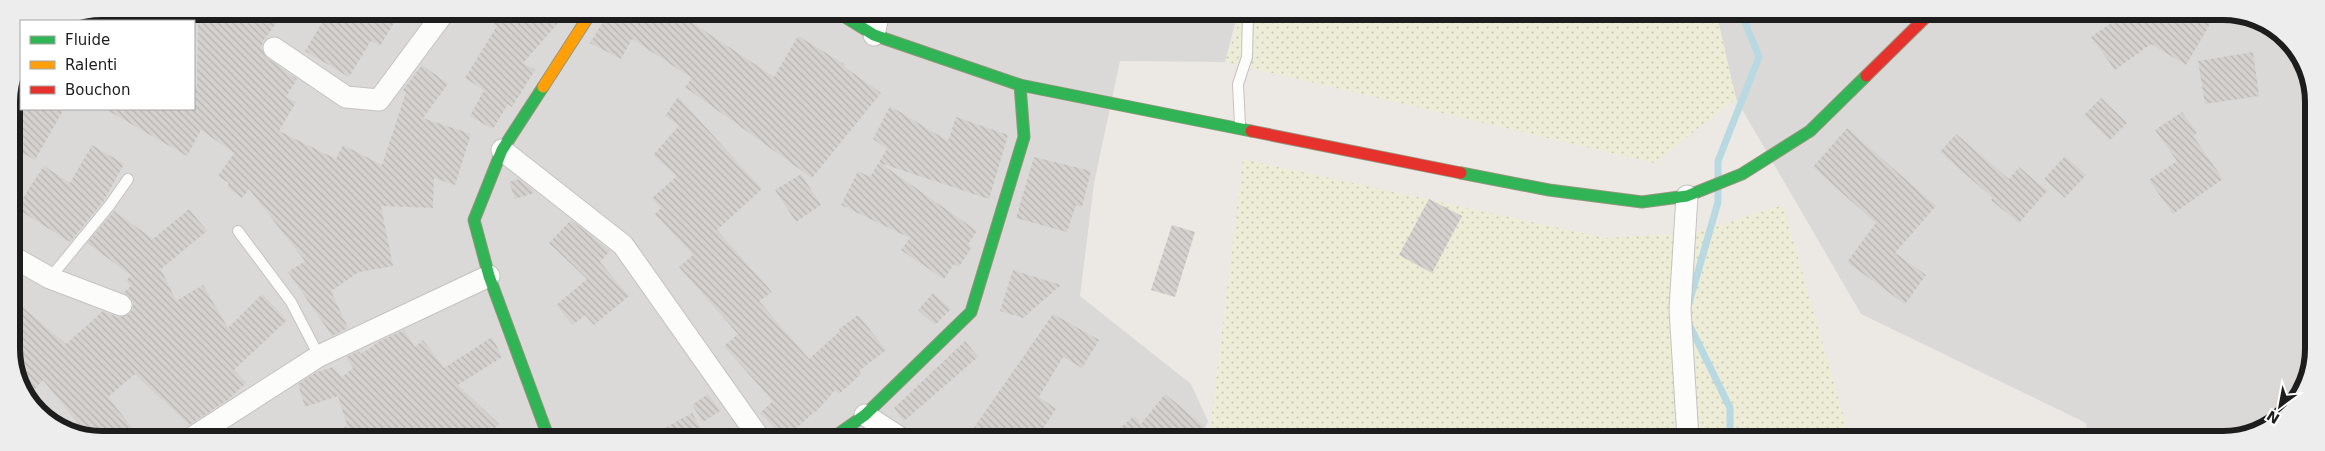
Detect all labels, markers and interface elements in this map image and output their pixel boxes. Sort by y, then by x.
legend [20,20,195,110]
text: Fluide [65,31,110,49]
text: Ralenti [65,56,117,74]
text: Bouchon [65,81,130,99]
north arrow [2255,381,2305,431]
text: N [2264,407,2282,427]

